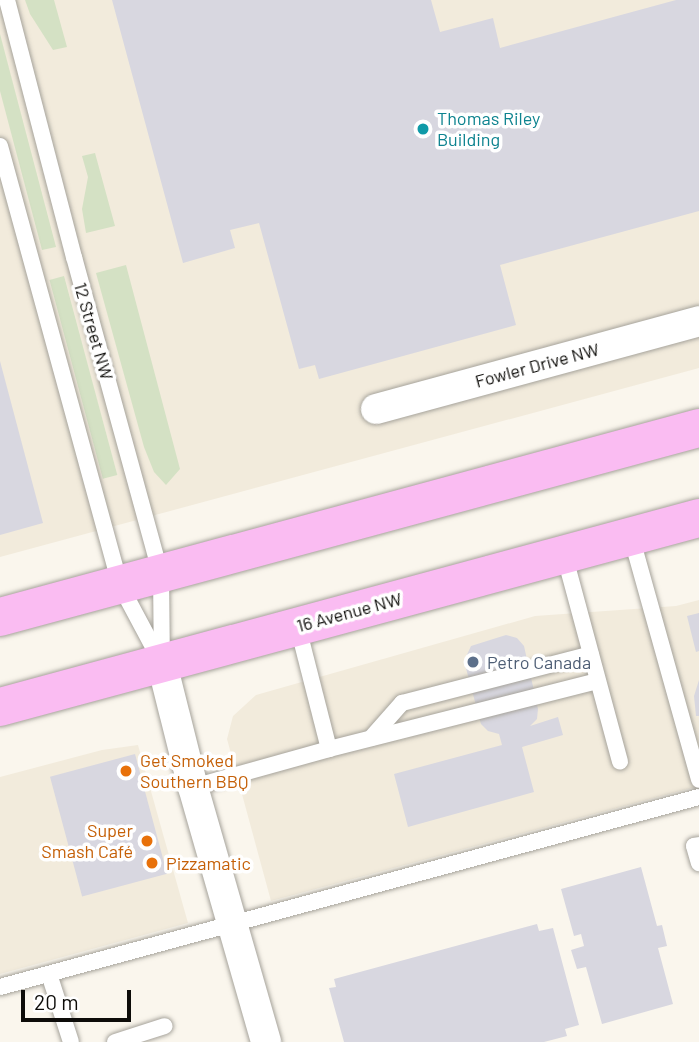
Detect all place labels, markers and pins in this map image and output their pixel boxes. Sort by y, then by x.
place label: Thomas Riley Building [437,108,540,150]
marker: Thomas Riley Building [415,121,431,137]
place label: Petro Canada [487,651,591,673]
marker: Petro Canada [465,654,481,670]
place label: Get Smoked Southern BBQ [140,750,248,792]
marker: Get Smoked Southern BBQ [118,763,134,779]
place label: Super Smash Café [41,820,133,862]
marker: Super Smash Café [139,833,155,849]
place label: Pizzamatic [166,852,251,874]
marker: Pizzamatic [144,855,160,871]

